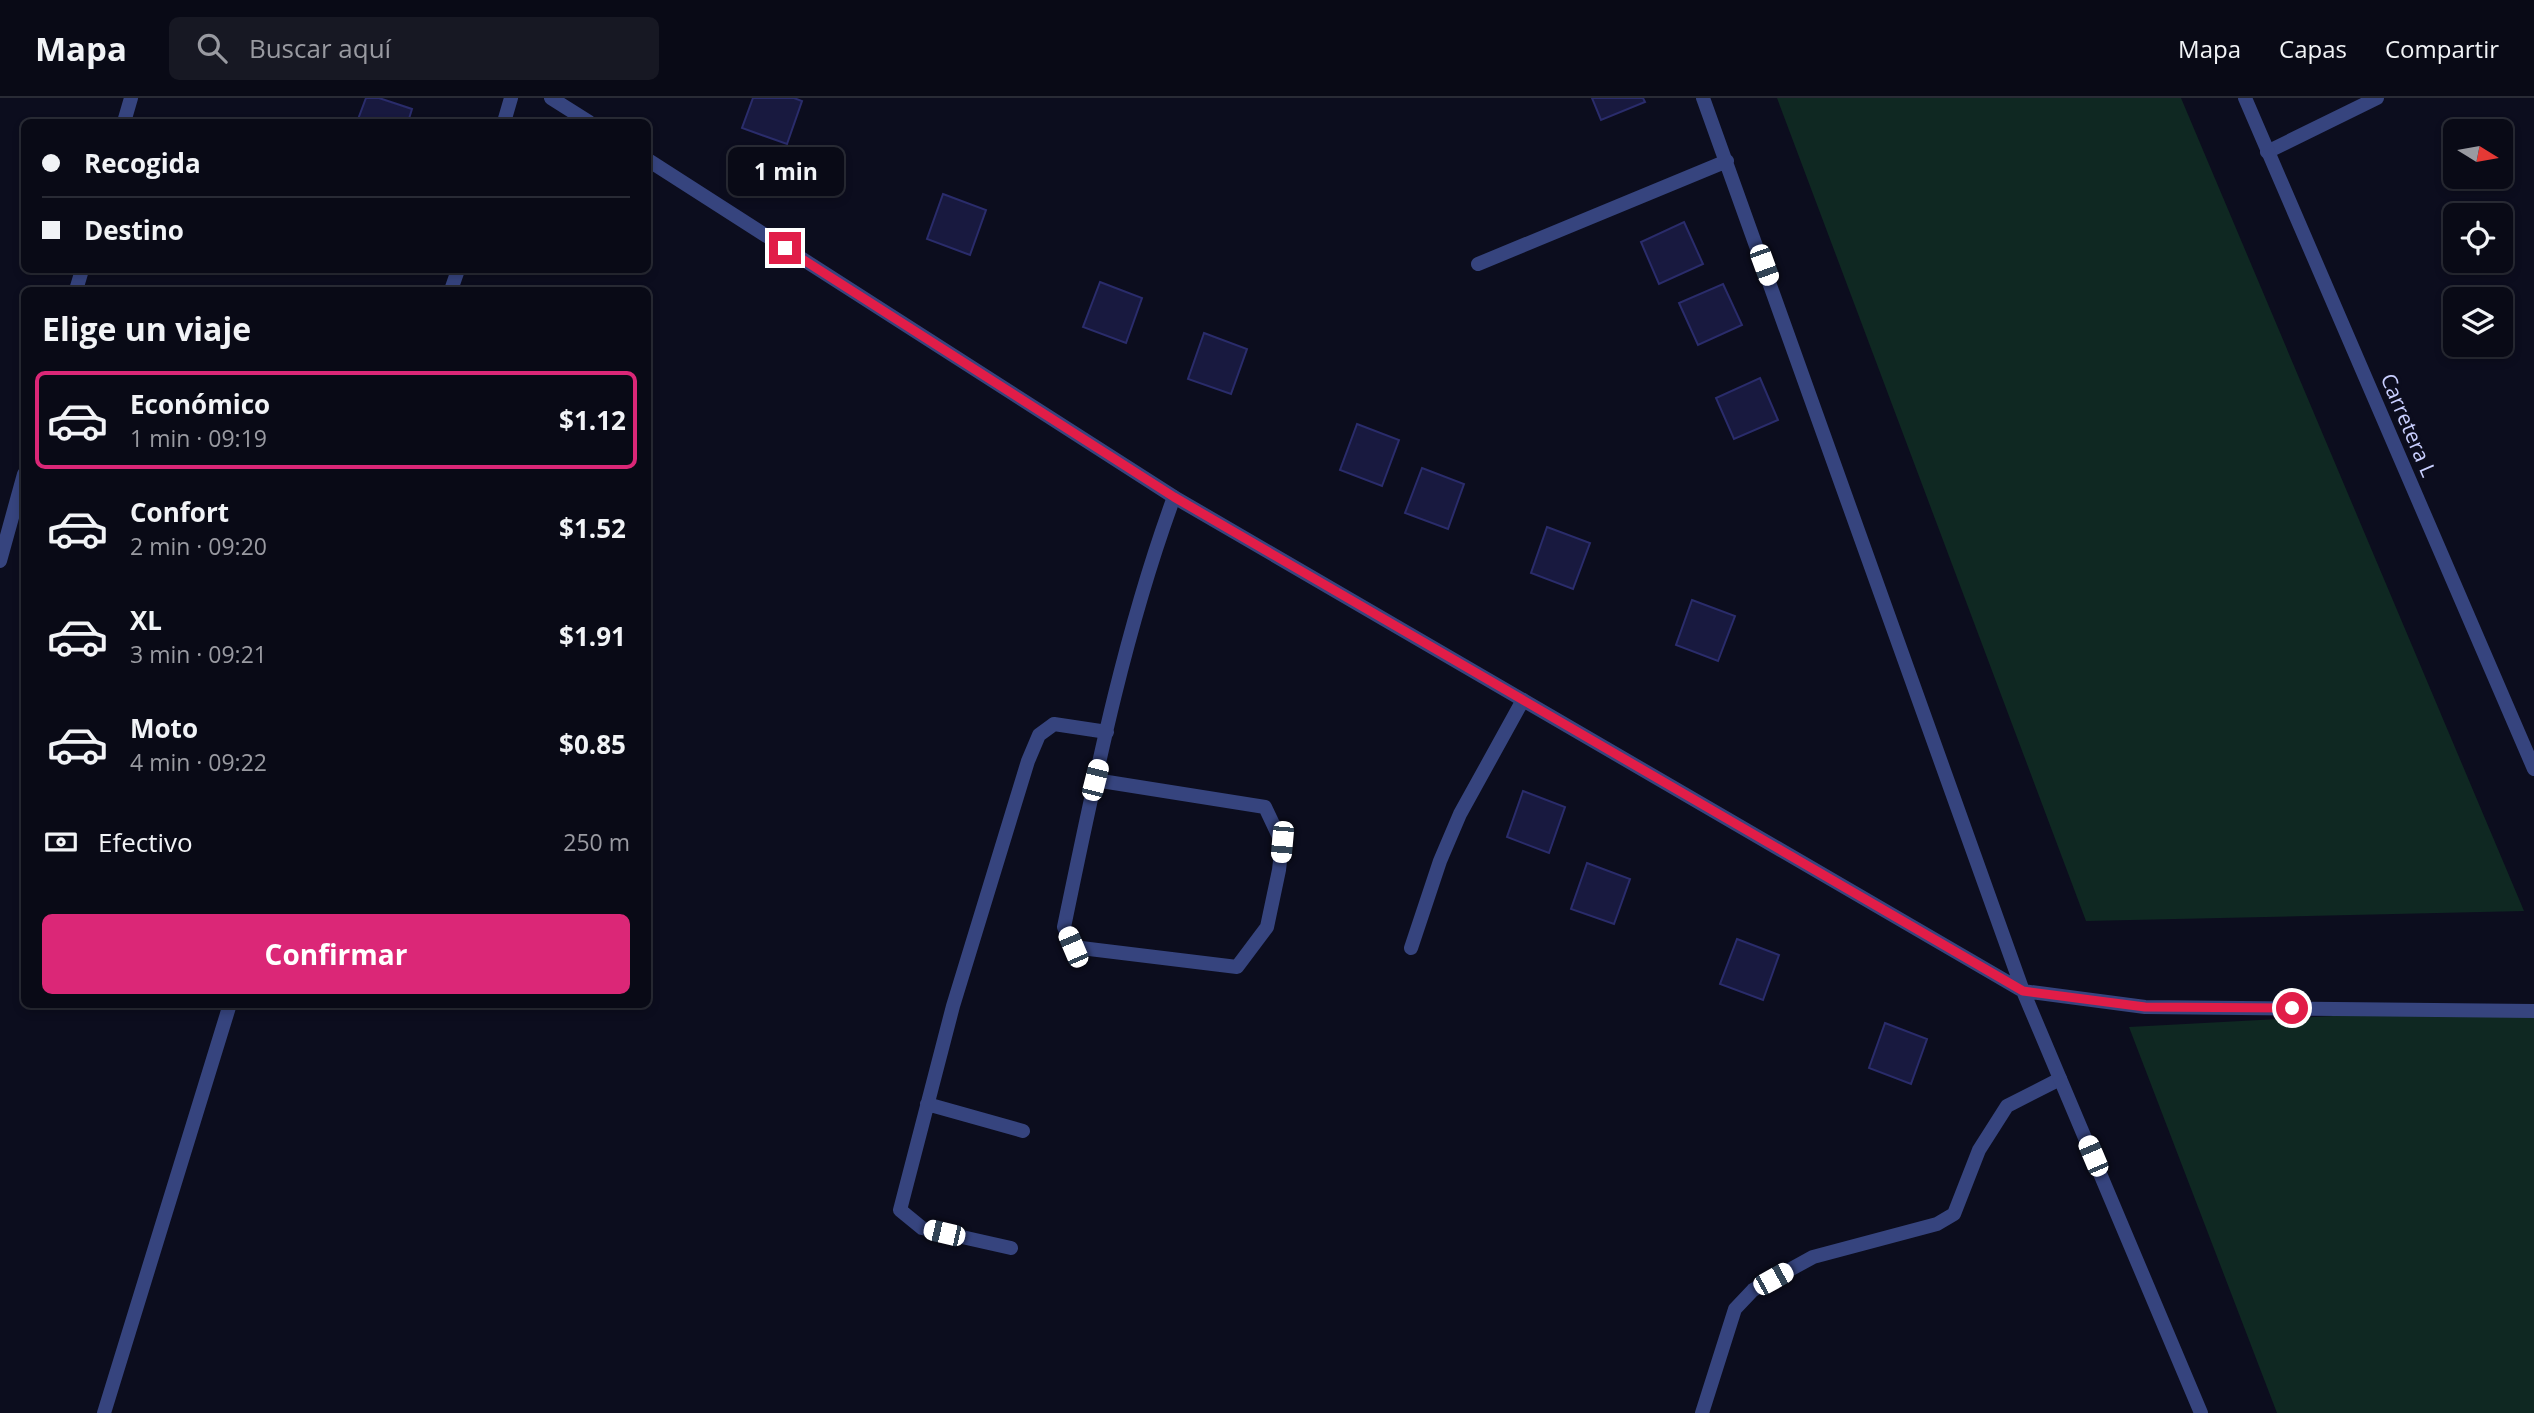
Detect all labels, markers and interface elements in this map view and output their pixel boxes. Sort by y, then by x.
search box [169,17,659,80]
text: Mapa [35,26,127,71]
icon: search [193,29,231,67]
text: Buscar aquí [249,30,391,66]
text: Mapa [2178,32,2241,65]
text: Capas [2279,32,2347,65]
text: Compartir [2385,32,2499,65]
north arrow [2443,119,2513,189]
map controls [2443,119,2513,357]
text: Recogida [84,145,201,181]
callout: 1 min [727,146,843,195]
text: 1 min [754,155,818,187]
button: locate [2443,203,2513,273]
text: Destino [84,212,184,248]
route end [769,232,801,264]
car [1747,242,1782,288]
button: layers [2443,287,2513,357]
text: Elige un viaje [42,307,251,350]
street label: Carretera L [2375,369,2443,481]
text: Económico [130,386,270,422]
icon: car [46,389,109,452]
text: $1.12 [559,402,626,438]
text: 1 min · 09:19 [130,422,267,454]
text: Confort [130,494,229,530]
icon: car [46,497,109,560]
text: $1.52 [559,510,626,546]
text: 2 min · 09:20 [130,530,267,562]
text: XL [130,602,162,638]
icon: car [46,605,109,668]
text: $1.91 [559,618,626,654]
text: 3 min · 09:21 [130,638,267,670]
text: Moto [130,710,198,746]
icon: car [46,713,109,776]
text: $0.85 [559,726,626,762]
text: 4 min · 09:22 [130,746,267,778]
car [1080,757,1111,803]
car [1270,820,1295,864]
icon: cash [42,823,80,861]
text: Efectivo [98,824,193,860]
text: 250 m [563,826,630,858]
button: Confirmar [42,914,630,994]
car [1056,924,1091,970]
route start [2276,992,2308,1024]
car [2076,1133,2111,1179]
car [922,1218,967,1248]
car [1750,1260,1797,1298]

